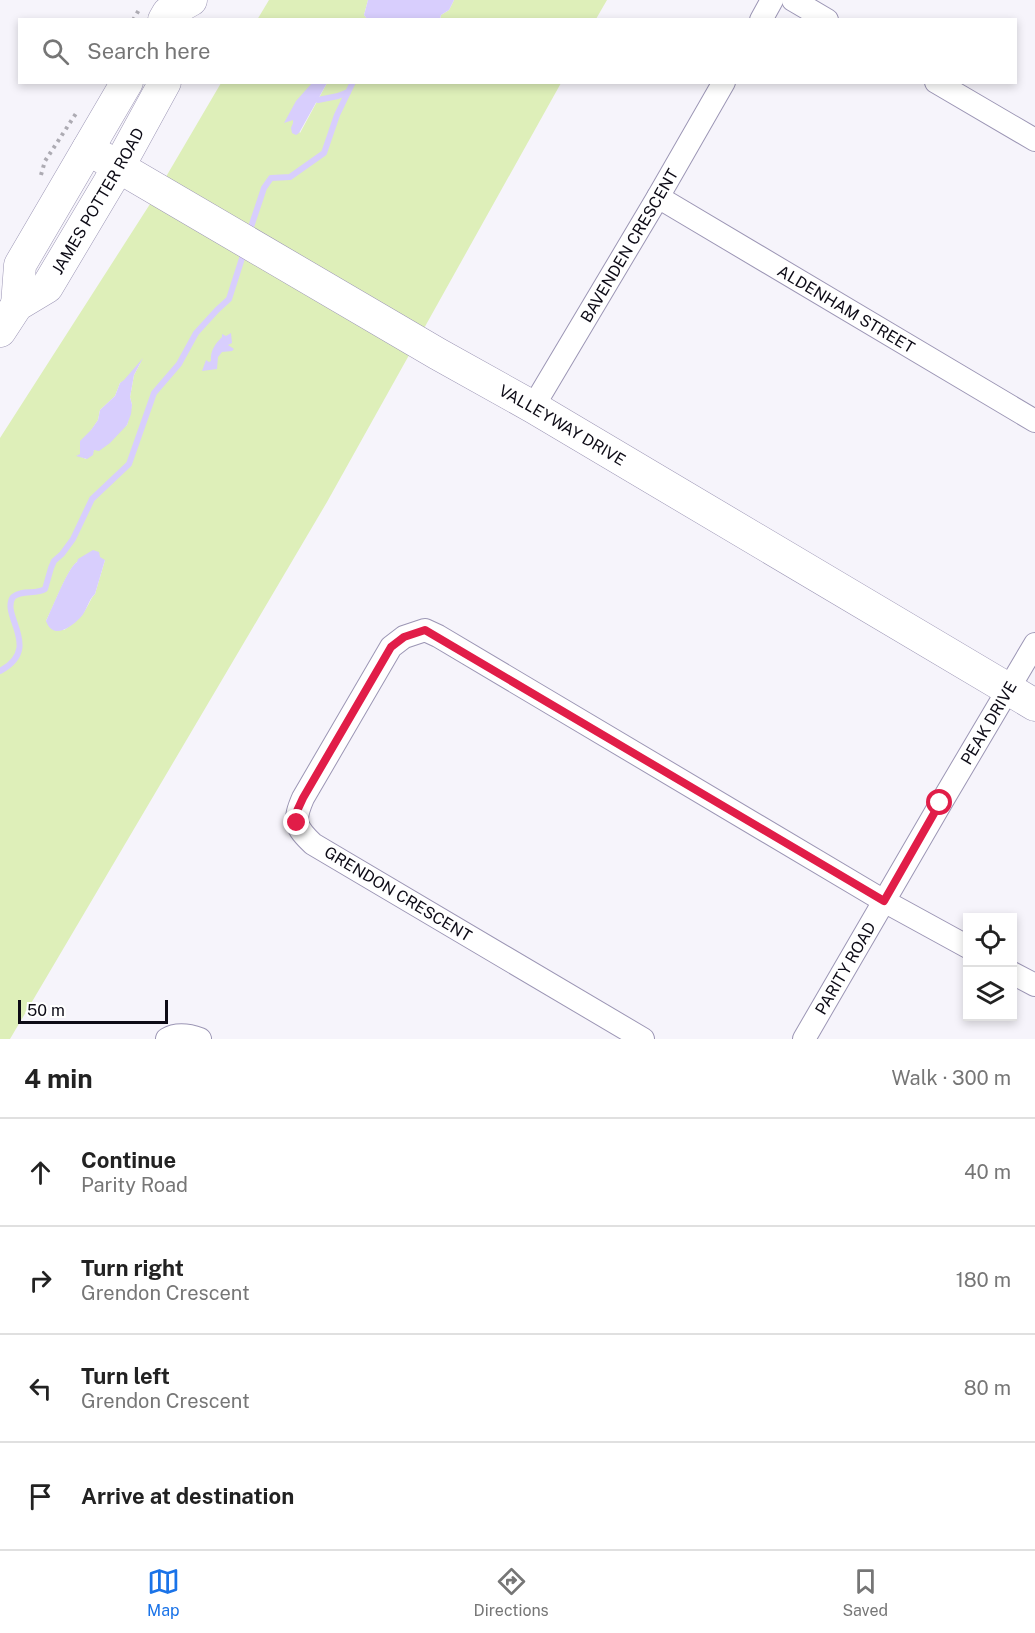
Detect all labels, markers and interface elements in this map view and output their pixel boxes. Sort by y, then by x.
search box [18,18,1017,84]
icon: search [39,35,72,68]
text: Search here [87,38,211,64]
street label: JAMES POTTER ROAD [47,124,148,278]
street label: BAVENDEN CRESCENT [576,165,682,326]
street label: ALDENHAM STREET [774,261,919,357]
street label: VALLEYWAY DRIVE [496,381,629,469]
street label: PEAK DRIVE [956,678,1020,768]
route start [926,789,952,815]
route end [283,809,309,835]
street label: GRENDON CRESCENT [321,842,475,946]
map controls [963,913,1017,1021]
button: locate [963,913,1017,967]
street label: PARITY ROAD [811,918,879,1018]
button: layers [963,967,1017,1021]
scale bar [18,997,168,1025]
text: 50 m [27,1001,65,1020]
text: 4 min [24,1063,93,1094]
text: Walk · 300 m [891,1066,1011,1090]
text: Continue [81,1147,176,1173]
icon: ahead [24,1156,57,1189]
text: 40 m [964,1160,1011,1184]
text: Parity Road [81,1173,188,1197]
text: Turn right [81,1255,184,1281]
icon: right [24,1264,57,1297]
text: 180 m [956,1268,1011,1292]
text: Grendon Crescent [81,1281,250,1305]
text: Turn left [81,1363,170,1389]
icon: left [24,1372,57,1405]
text: 80 m [964,1376,1011,1400]
text: Grendon Crescent [81,1389,250,1413]
icon: arrive [24,1480,57,1513]
text: Arrive at destination [81,1483,294,1509]
tab: Map [147,1565,180,1620]
tab: Directions [474,1565,549,1620]
tab: Saved [842,1565,888,1620]

